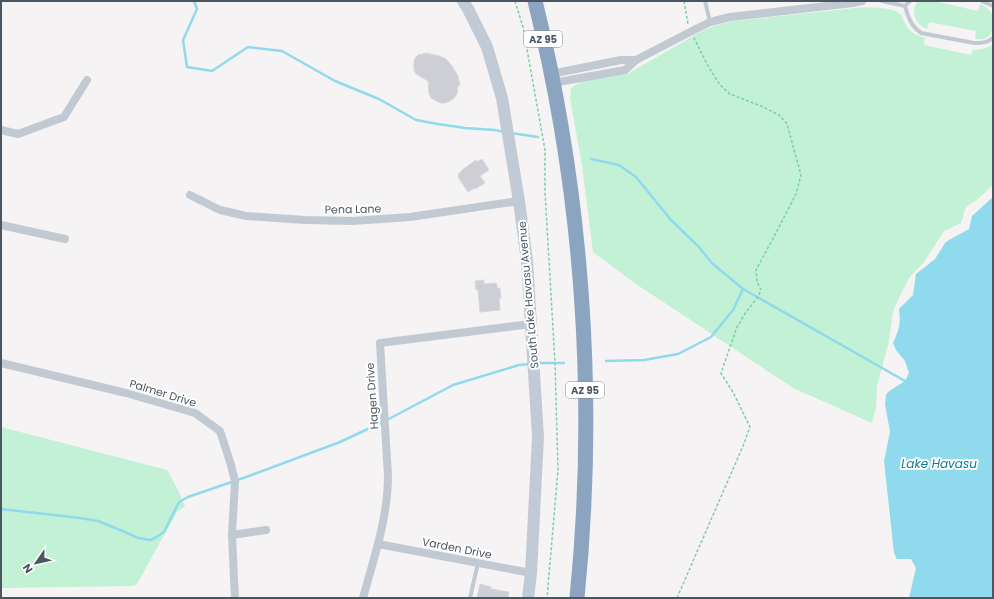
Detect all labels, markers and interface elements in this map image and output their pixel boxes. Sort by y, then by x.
road number: AZ 95 [524,31,562,47]
street label: Pena Lane [325,201,382,217]
street label: South Lake Havasu Avenue [514,221,542,369]
street label: Hagen Drive [362,362,382,430]
street label: Palmer Drive [128,375,199,411]
road number: AZ 95 [566,382,604,398]
water label: Lake Havasu [901,455,977,472]
street label: Varden Drive [421,533,493,563]
north arrow [16,543,56,583]
text: N [19,561,37,576]

